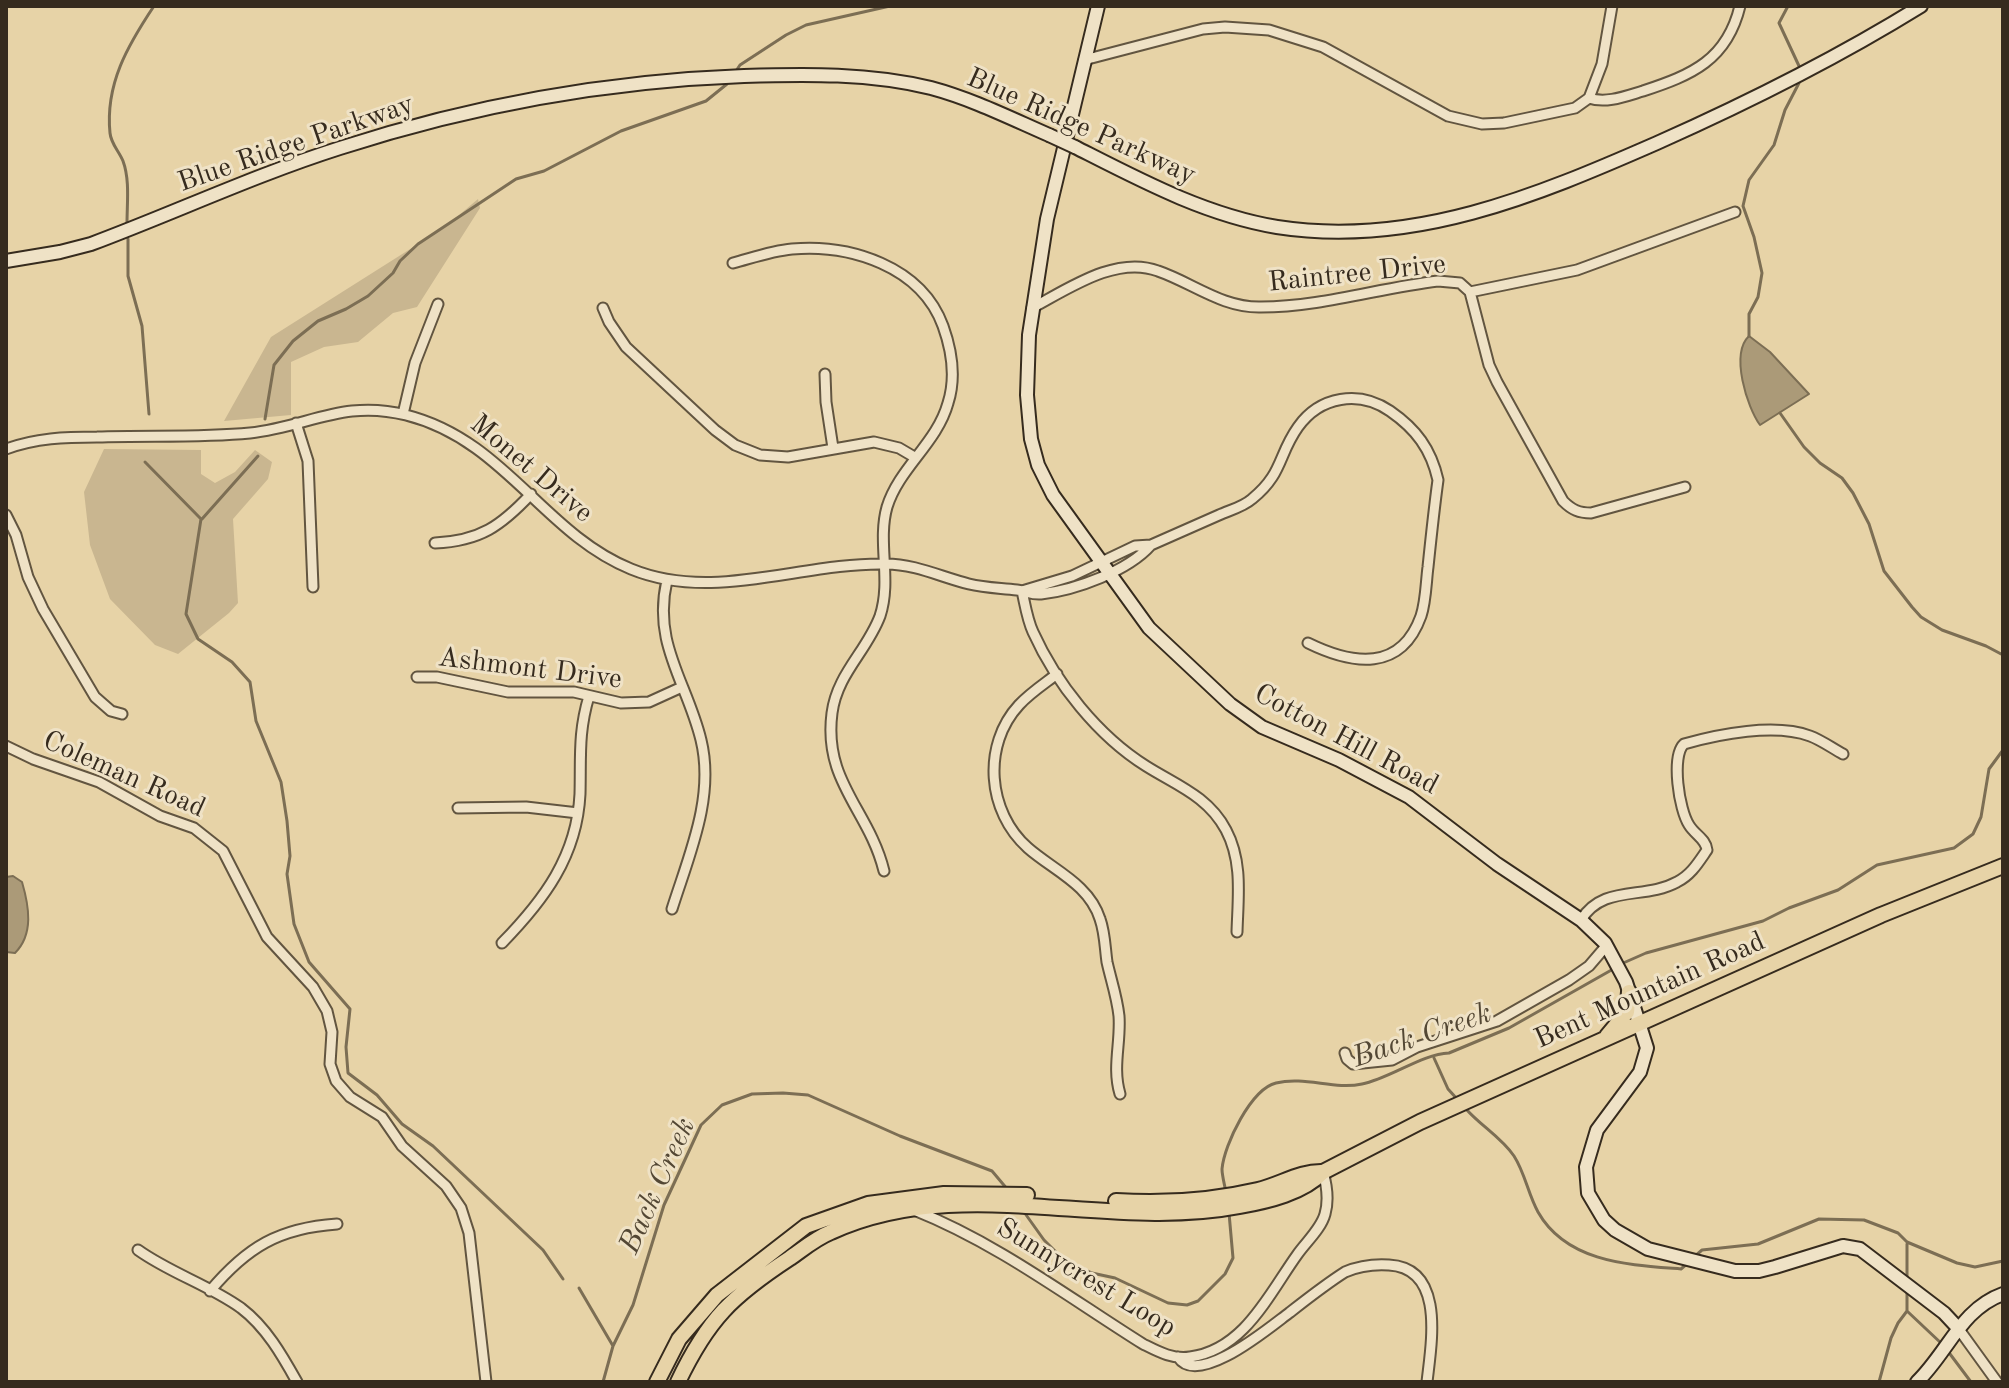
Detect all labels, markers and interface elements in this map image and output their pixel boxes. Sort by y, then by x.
street label: Blue Ridge Parkway [961,61,1201,193]
street label: Blue Ridge Parkway [174,88,418,200]
street label: Raintree Drive [1266,248,1448,300]
street label: Monet Drive [463,408,599,530]
street label: Ashmont Drive [436,641,624,697]
street label: Cotton Hill Road [1248,677,1444,803]
street label: Coleman Road [37,724,211,826]
street label: Bent Mountain Road [1529,925,1771,1057]
water label: Back Creek [1348,995,1496,1077]
water label: Back Creek [612,1112,704,1260]
street label: Sunnycrest Loop [990,1211,1182,1345]

